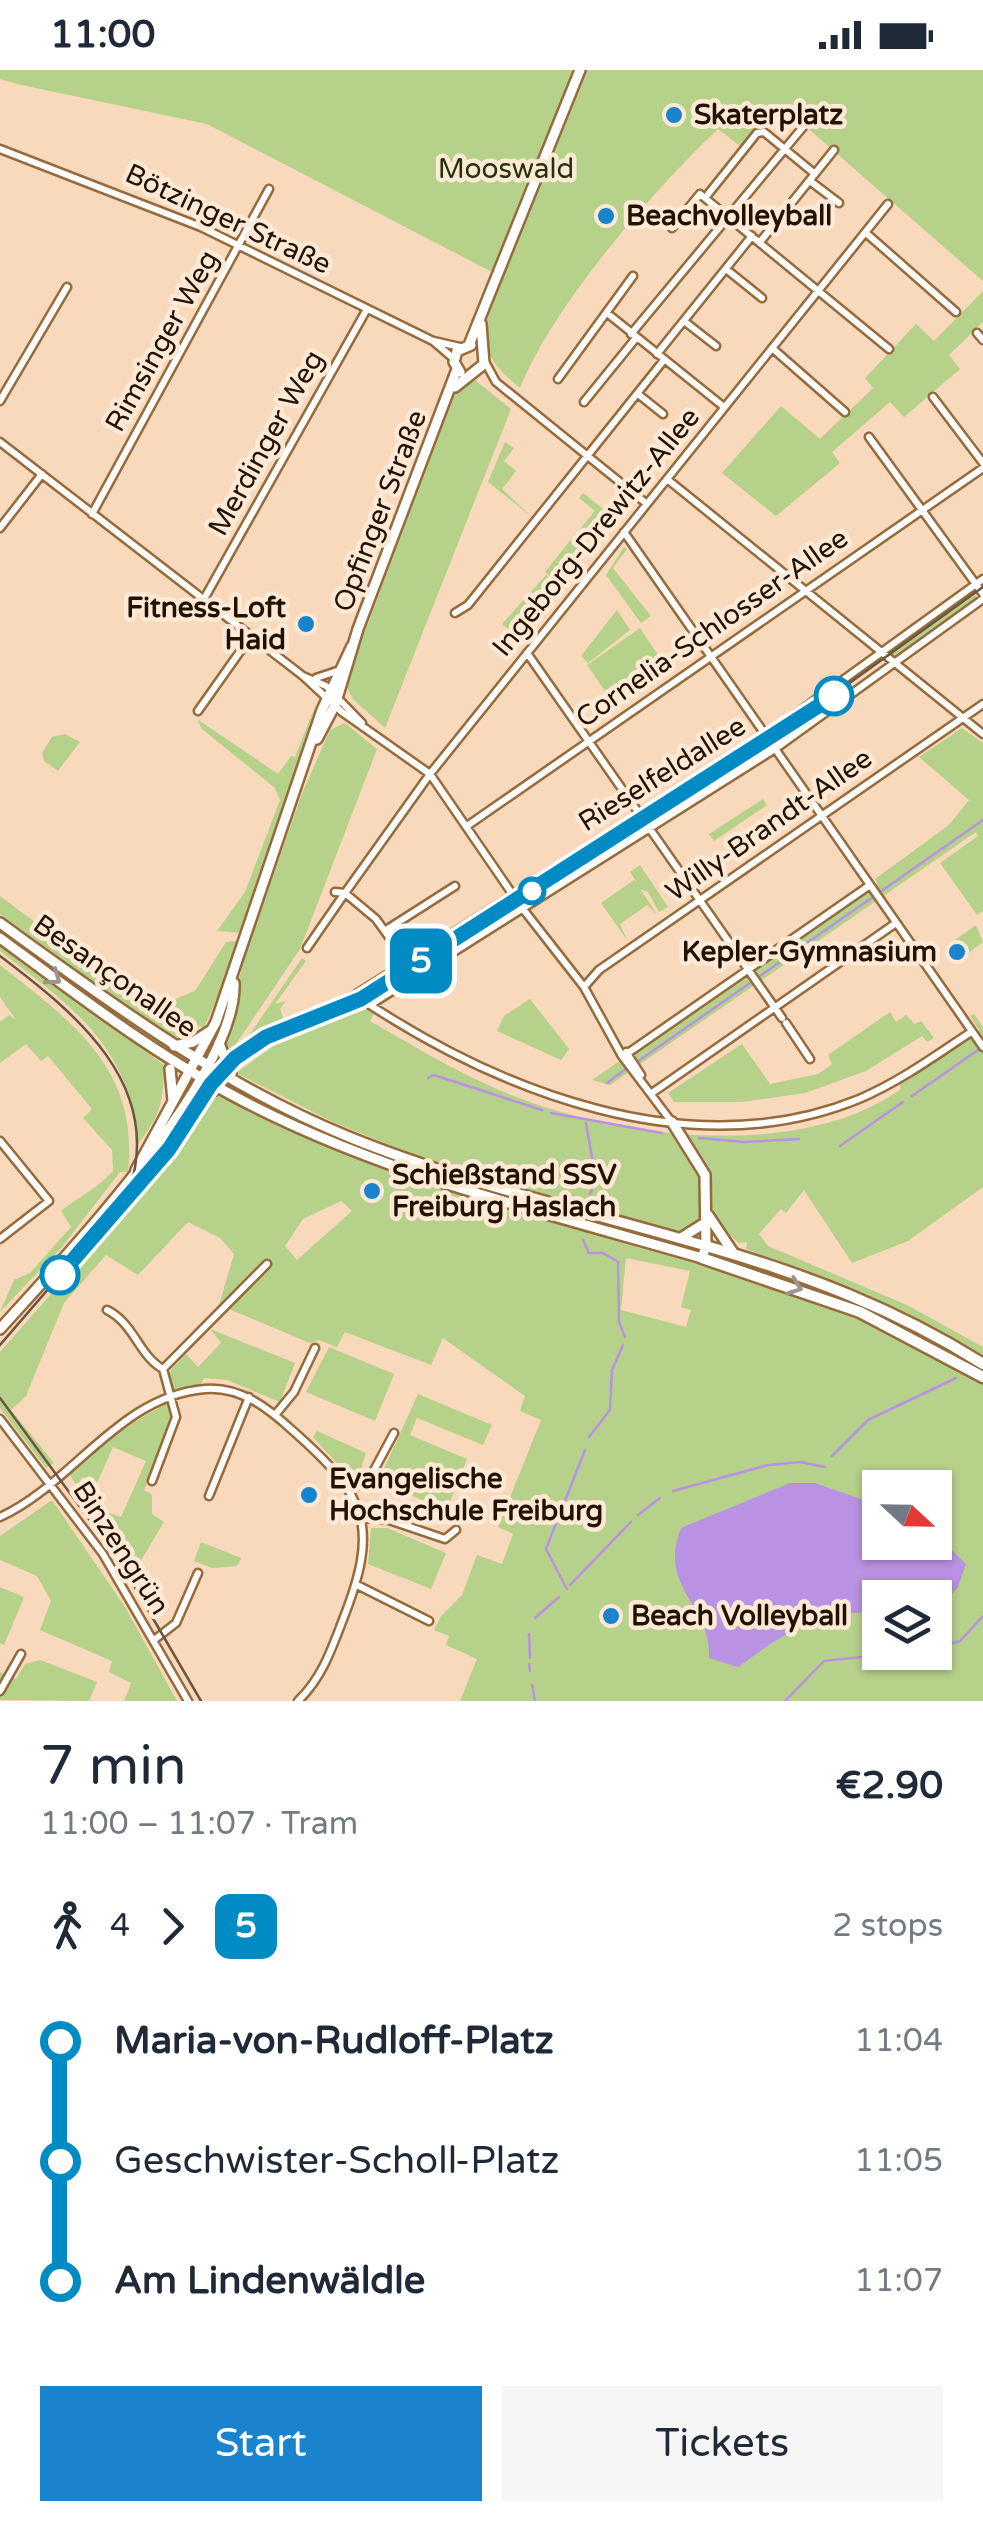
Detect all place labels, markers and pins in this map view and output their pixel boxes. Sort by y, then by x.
place label: Skaterplatz [694,98,843,132]
marker: Skaterplatz [663,104,685,126]
place label: Beachvolleyball [626,199,832,233]
marker: Beachvolleyball [595,205,617,227]
place label: Fitness-Loft Haid [126,591,286,657]
marker: Fitness-Loft Haid [295,613,317,635]
unlabelled marker [815,677,853,715]
unlabelled marker [519,878,545,904]
place label: Kepler-Gymnasium [682,935,937,969]
marker: Kepler-Gymnasium [946,941,968,963]
place label: Schießstand SSV Freiburg Haslach [392,1158,617,1224]
marker: Schießstand SSV Freiburg Haslach [361,1180,383,1202]
unlabelled marker [41,1256,79,1294]
place label: Evangelische Hochschule Freiburg [329,1462,603,1528]
marker: Evangelische Hochschule Freiburg [298,1484,320,1506]
place label: Beach Volleyball [631,1599,848,1633]
marker: Beach Volleyball [600,1605,622,1627]

